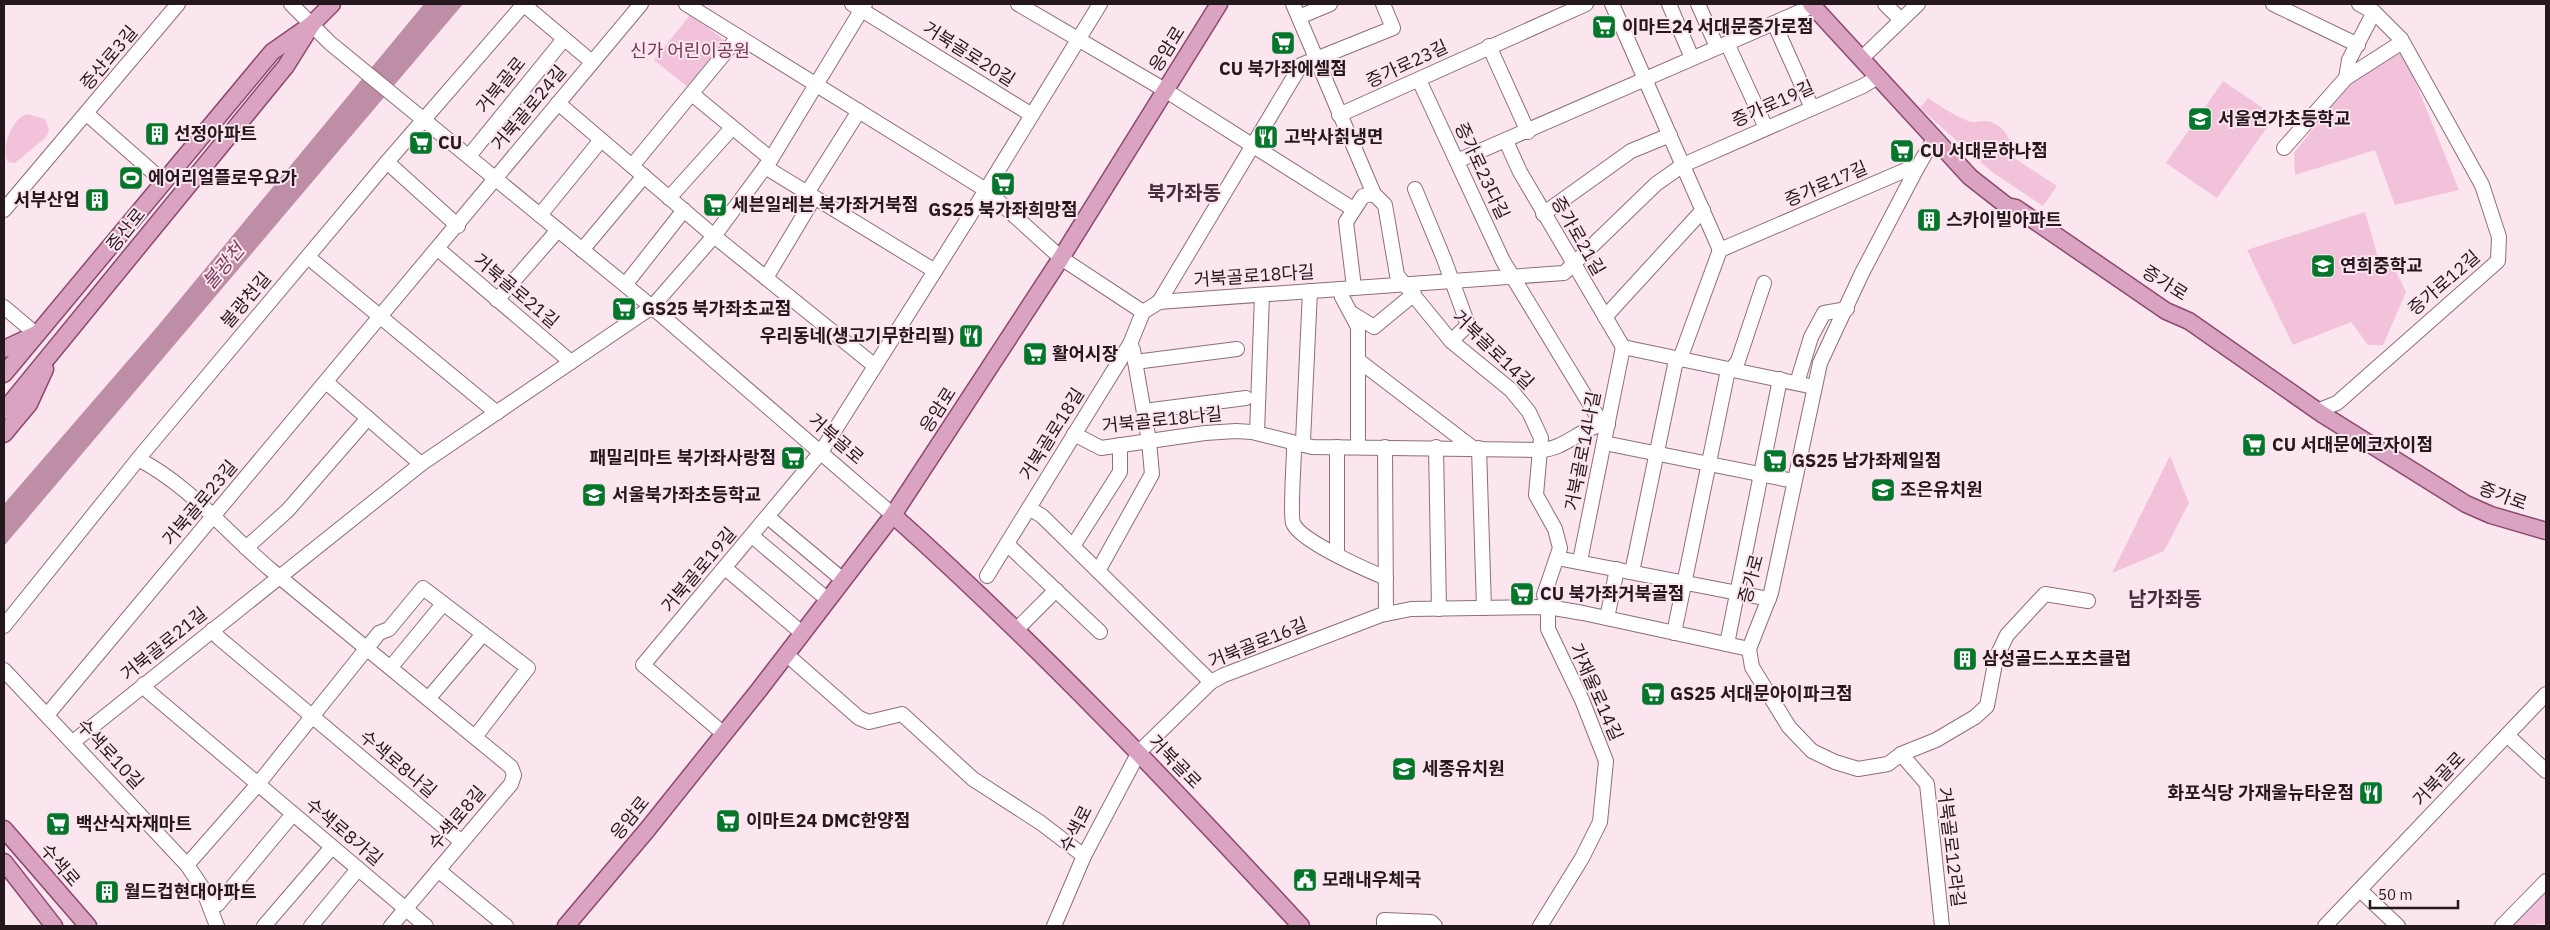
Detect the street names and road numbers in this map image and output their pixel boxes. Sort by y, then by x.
street label: 거북골로20길 [919,16,1020,91]
street label: 증산로3길 [75,21,142,95]
street label: 응암로 [1144,22,1189,76]
street label: 증가로23길 [1362,35,1451,93]
street label: 거북골로 [471,52,530,118]
street label: 거북골로24길 [486,60,571,155]
street label: 증가로19길 [1728,75,1818,132]
street label: 증가로23다길 [1450,119,1515,223]
street label: 증가로17길 [1781,156,1871,211]
street label: 증가로21길 [1547,192,1610,280]
street label: 증산로 [101,203,150,256]
street label: 증가로12길 [2403,245,2484,320]
street label: 거북골로21길 [469,248,564,333]
street label: 거북골로18다길 [1193,260,1315,291]
street label: 증가로 [2138,260,2192,305]
street label: 불광천길 [216,267,276,332]
street label: 거북골로14길 [1448,305,1539,394]
street label: 응암로 [914,383,961,437]
street label: 거북골로18길 [1014,383,1089,484]
street label: 거북골로14나길 [1560,389,1605,512]
street label: 거북골로18나길 [1101,402,1223,437]
street label: 거북골로 [804,408,869,469]
street label: 거북골로23길 [157,455,242,550]
street label: 증가로 [2476,476,2530,515]
street label: 거북골로19길 [656,522,741,617]
street label: 증가로 [1733,552,1768,606]
street label: 거북골로21길 [116,602,211,685]
street label: 거북골로16길 [1205,612,1311,673]
street label: 가재울로14길 [1565,639,1628,744]
street label: 수색로10길 [72,714,149,794]
street label: 수색로8나길 [355,725,442,803]
street label: 거북골로 [1144,730,1207,793]
street label: 거북골로 [2408,747,2470,811]
street label: 수색로8길 [423,781,490,855]
street label: 거북골로12라길 [1933,786,1970,908]
street label: 응암로 [605,791,654,844]
street label: 수색로8가길 [301,793,388,871]
street label: 수색로 [1054,801,1097,856]
street label: 수색로 [35,838,85,891]

